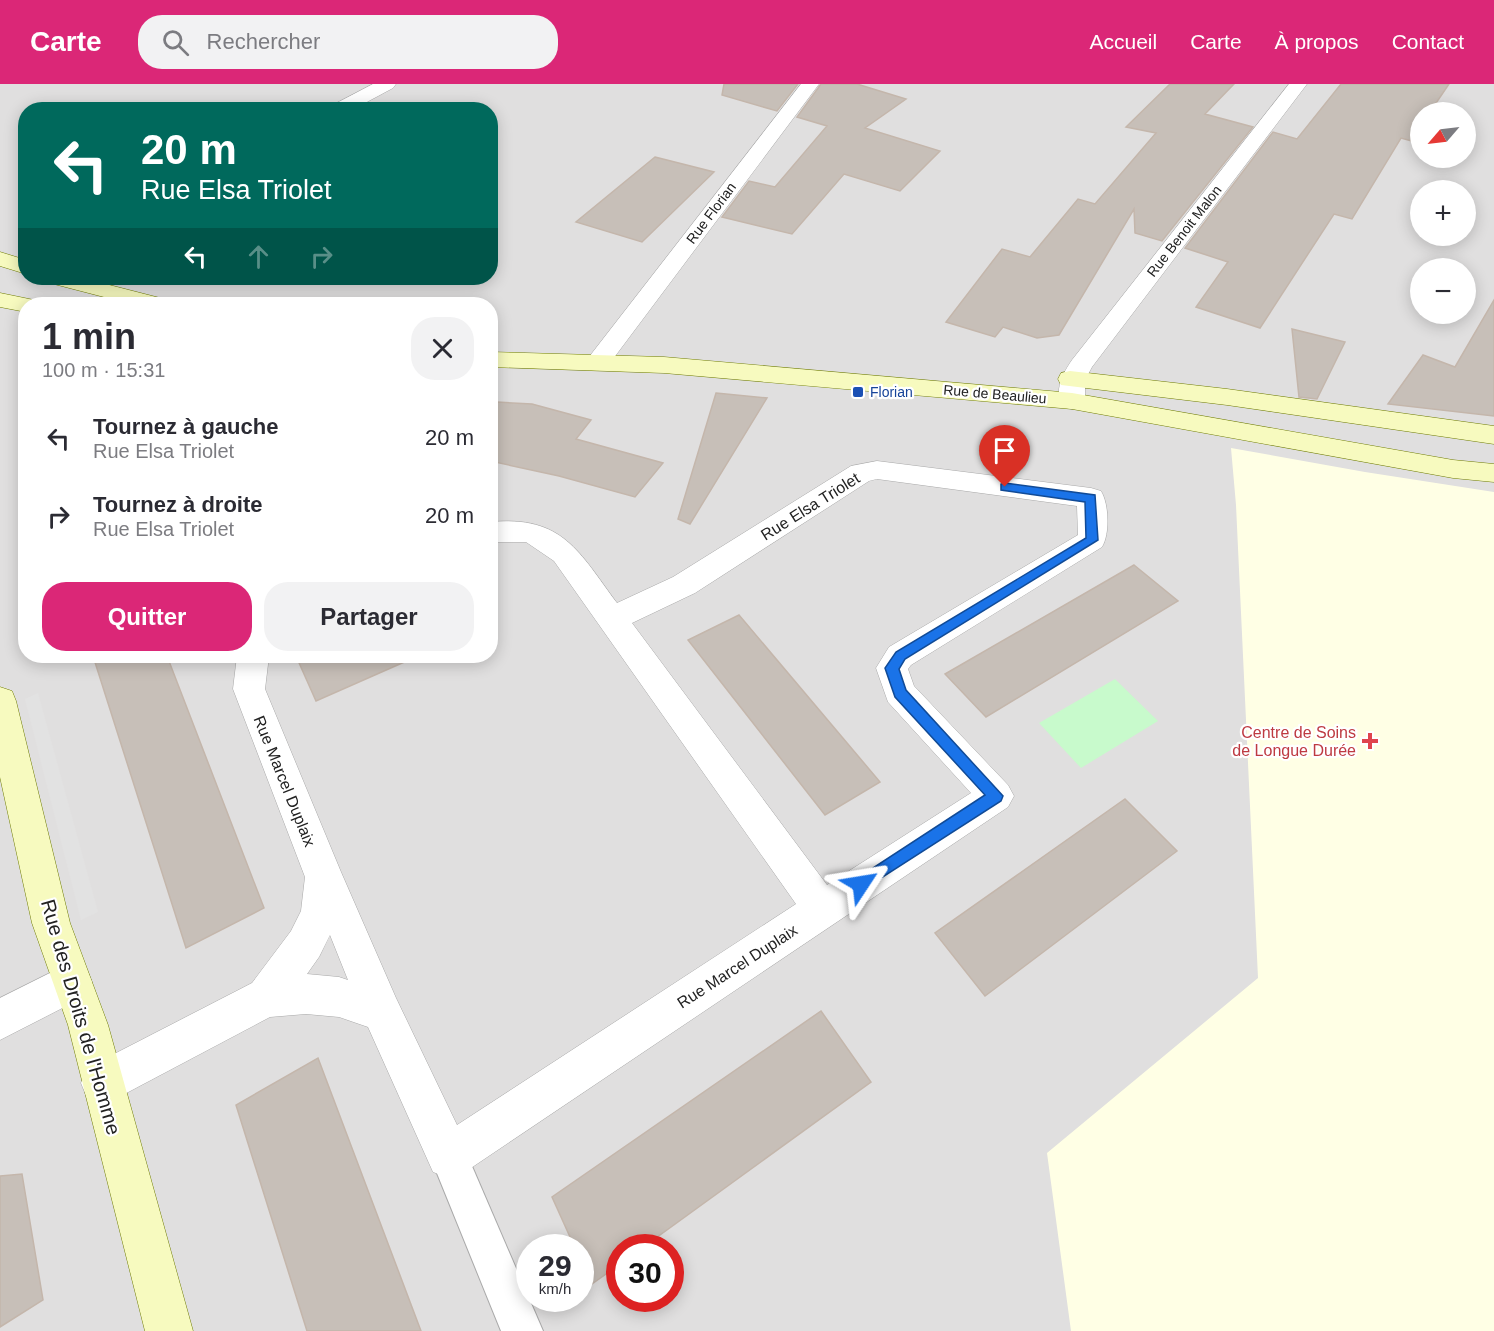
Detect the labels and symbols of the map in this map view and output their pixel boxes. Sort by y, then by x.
north arrow [1410,102,1476,168]
street label: Rue Florian [683,179,739,247]
street label: Rue Benoit Malon [1143,182,1225,280]
street label: Rue de Beaulieu [943,382,1047,406]
place label: Florian [870,384,913,400]
marker: Florian [851,385,865,399]
pin [979,425,1030,487]
street label: Rue Elsa Triolet [758,469,863,544]
street label: Rue Marcel Duplaix [251,713,319,849]
place label: Centre de Soins de Longue Durée [1232,724,1356,759]
marker: Centre de Soins de Longue Durée [1361,732,1379,750]
position arrow [829,852,893,916]
street label: Rue des Droits de l'Homme [37,897,125,1137]
street label: Rue Marcel Duplaix [674,921,800,1012]
speed limit sign: 30 [606,1234,684,1312]

